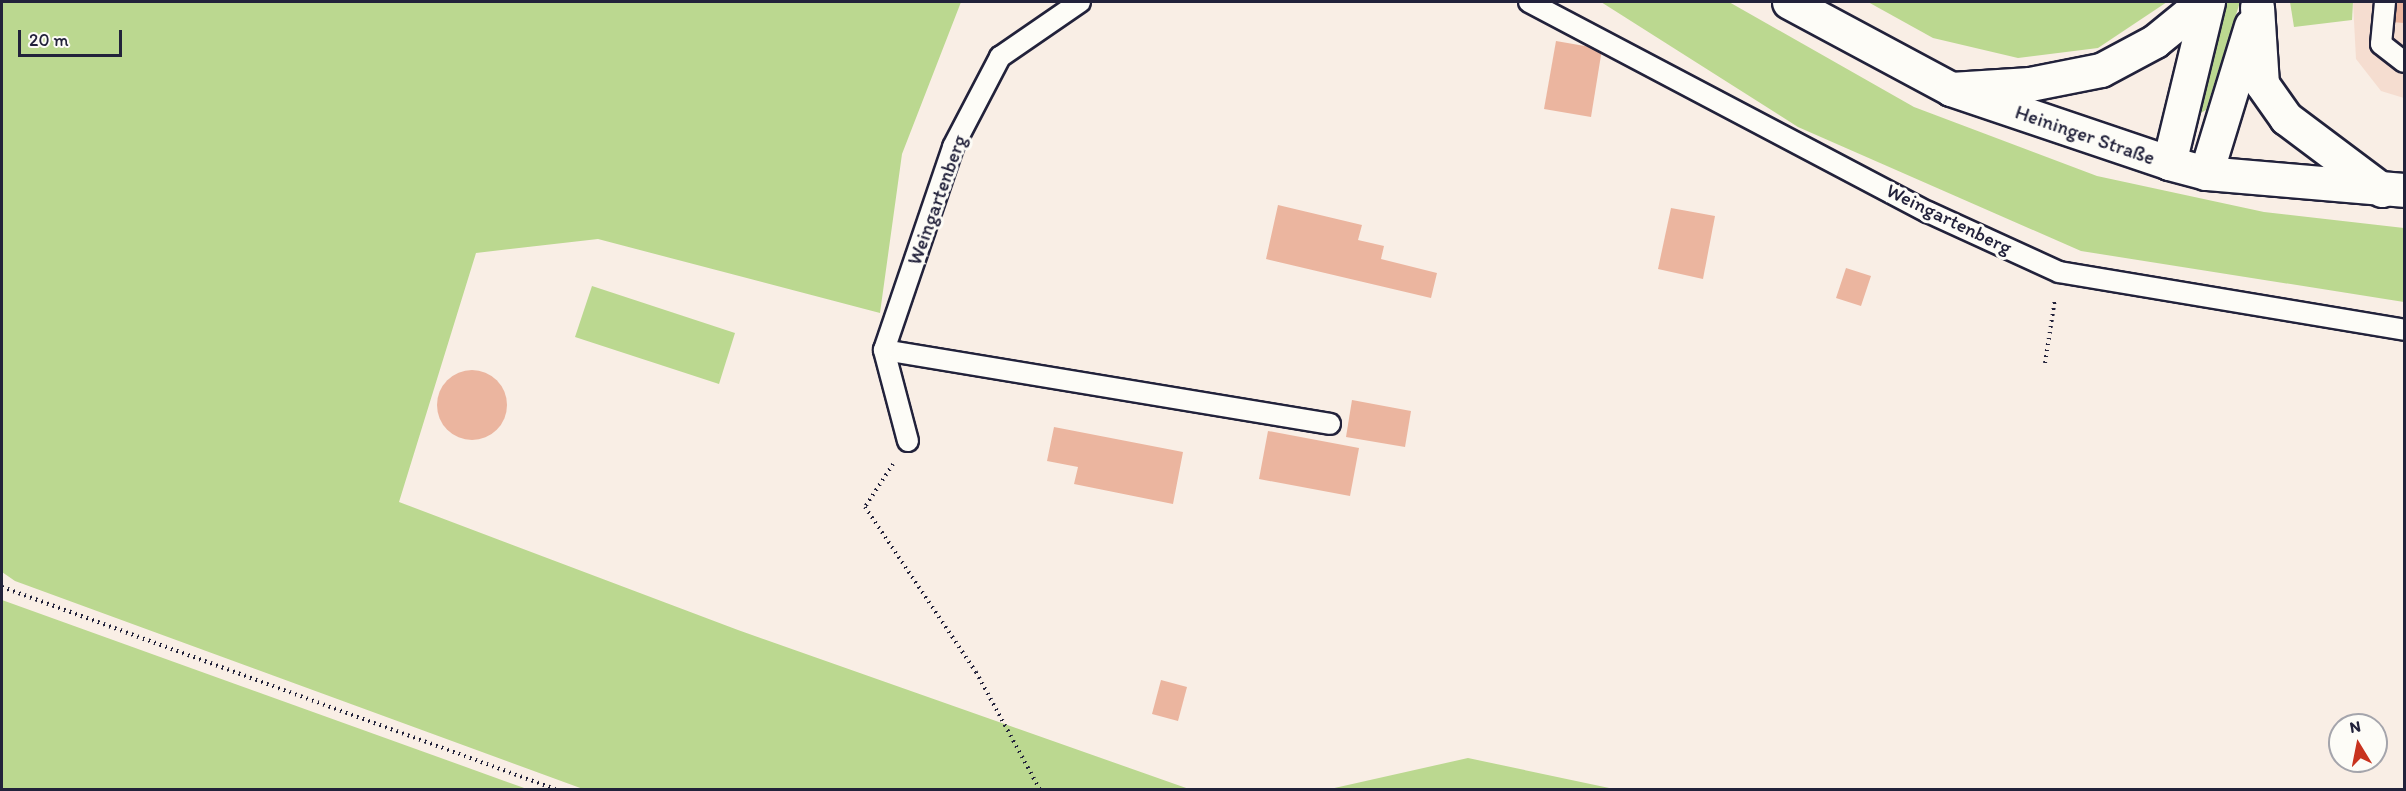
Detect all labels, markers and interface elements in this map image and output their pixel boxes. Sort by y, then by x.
scale bar [21,18,124,56]
text: 20 m [29,29,69,51]
street label: Heininger Straße [2012,100,2158,170]
street label: Weingartenberg [902,132,972,268]
street label: Weingartenberg [1882,178,2016,260]
north arrow [2328,713,2388,773]
text: N [2348,716,2362,737]

